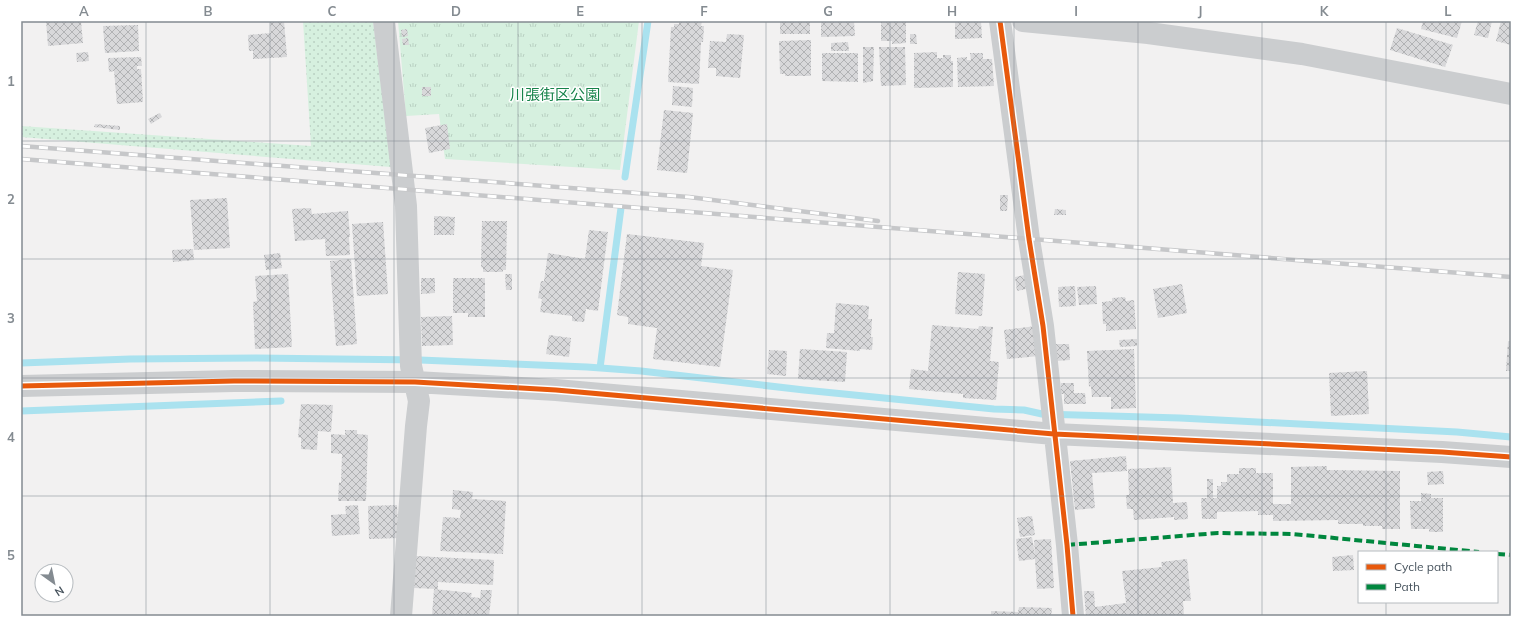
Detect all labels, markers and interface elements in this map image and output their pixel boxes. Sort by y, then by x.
text: A [79,3,89,19]
text: B [204,3,213,19]
text: C [328,3,337,19]
text: D [451,3,461,19]
text: E [576,3,584,19]
text: F [700,3,708,19]
text: G [823,3,833,19]
text: H [947,3,957,19]
text: I [1074,3,1078,19]
text: J [1198,3,1202,19]
text: K [1320,3,1330,19]
text: L [1444,3,1452,19]
text: 1 [7,73,15,89]
park label: 川張街区公園 [510,85,600,104]
text: 2 [7,191,15,207]
text: 3 [7,310,15,326]
text: 4 [7,429,15,445]
text: 5 [7,547,15,563]
legend [1358,551,1498,603]
text: Cycle path [1394,559,1452,574]
north arrow [34,563,74,603]
text: Path [1394,579,1420,594]
text: N [52,583,67,600]

